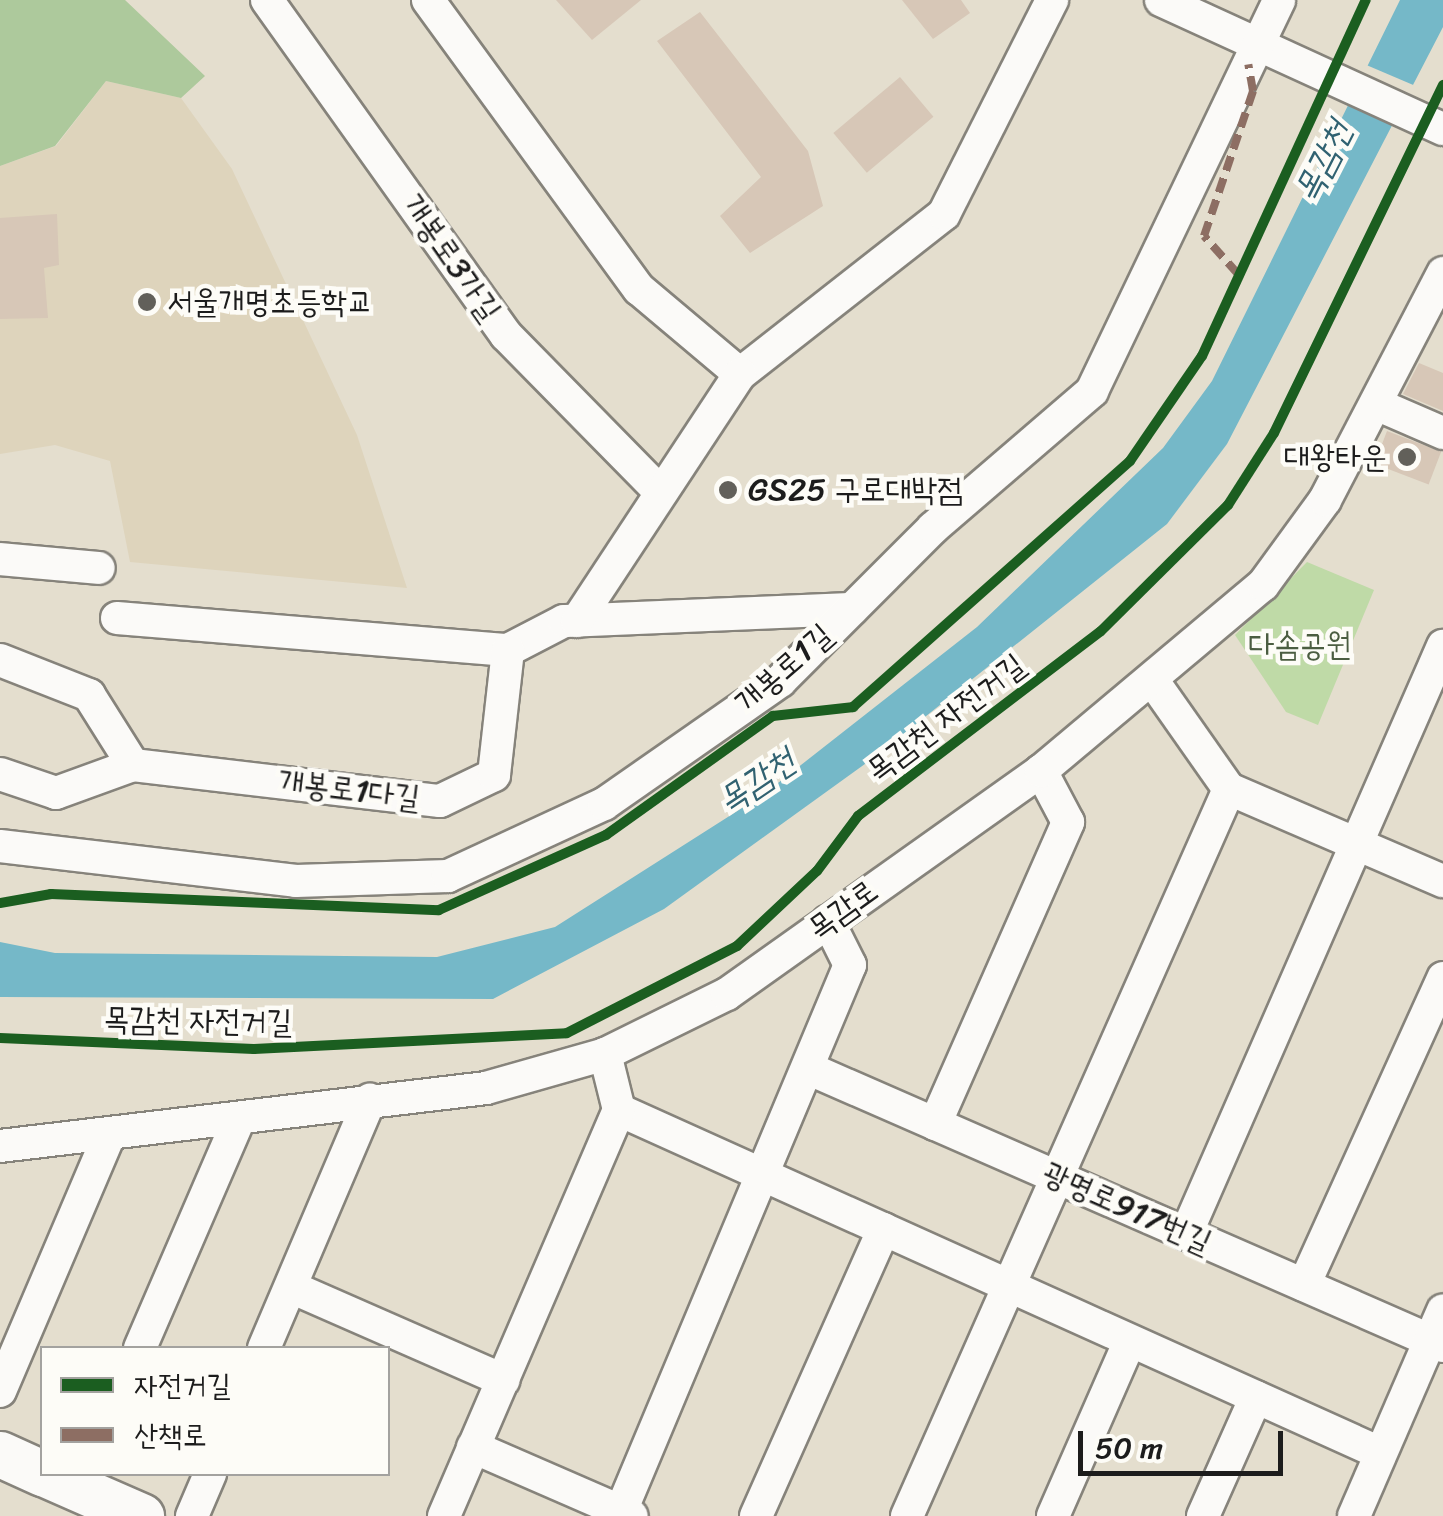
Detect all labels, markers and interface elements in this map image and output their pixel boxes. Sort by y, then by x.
water label: 목감천 [1284,114,1360,208]
street label: 개봉로3가길 [393,187,509,329]
place label: 서울개명초등학교 [167,283,373,321]
marker: 서울개명초등학교 [136,291,158,313]
place label: 대왕타운 [1284,438,1387,476]
marker: 대왕타운 [1396,446,1418,468]
place label: GS25 구로대박점 [748,471,963,509]
marker: GS25 구로대박점 [717,479,739,501]
street label: 개봉로1길 [727,616,841,722]
park label: 다솜공원 [1248,626,1352,664]
street label: 목감천 자전거길 [859,646,1033,790]
water label: 목감천 [709,739,803,821]
street label: 개봉로1다길 [276,762,422,818]
street label: 목감로 [800,872,886,948]
street label: 목감천 자전거길 [103,1000,293,1042]
street label: 광명로917번길 [1037,1154,1217,1262]
legend [40,1346,390,1476]
text: 자전거길 [134,1358,231,1412]
text: 산책로 [134,1408,206,1462]
scale bar [1083,1411,1288,1473]
text: 50 m [1095,1421,1163,1475]

